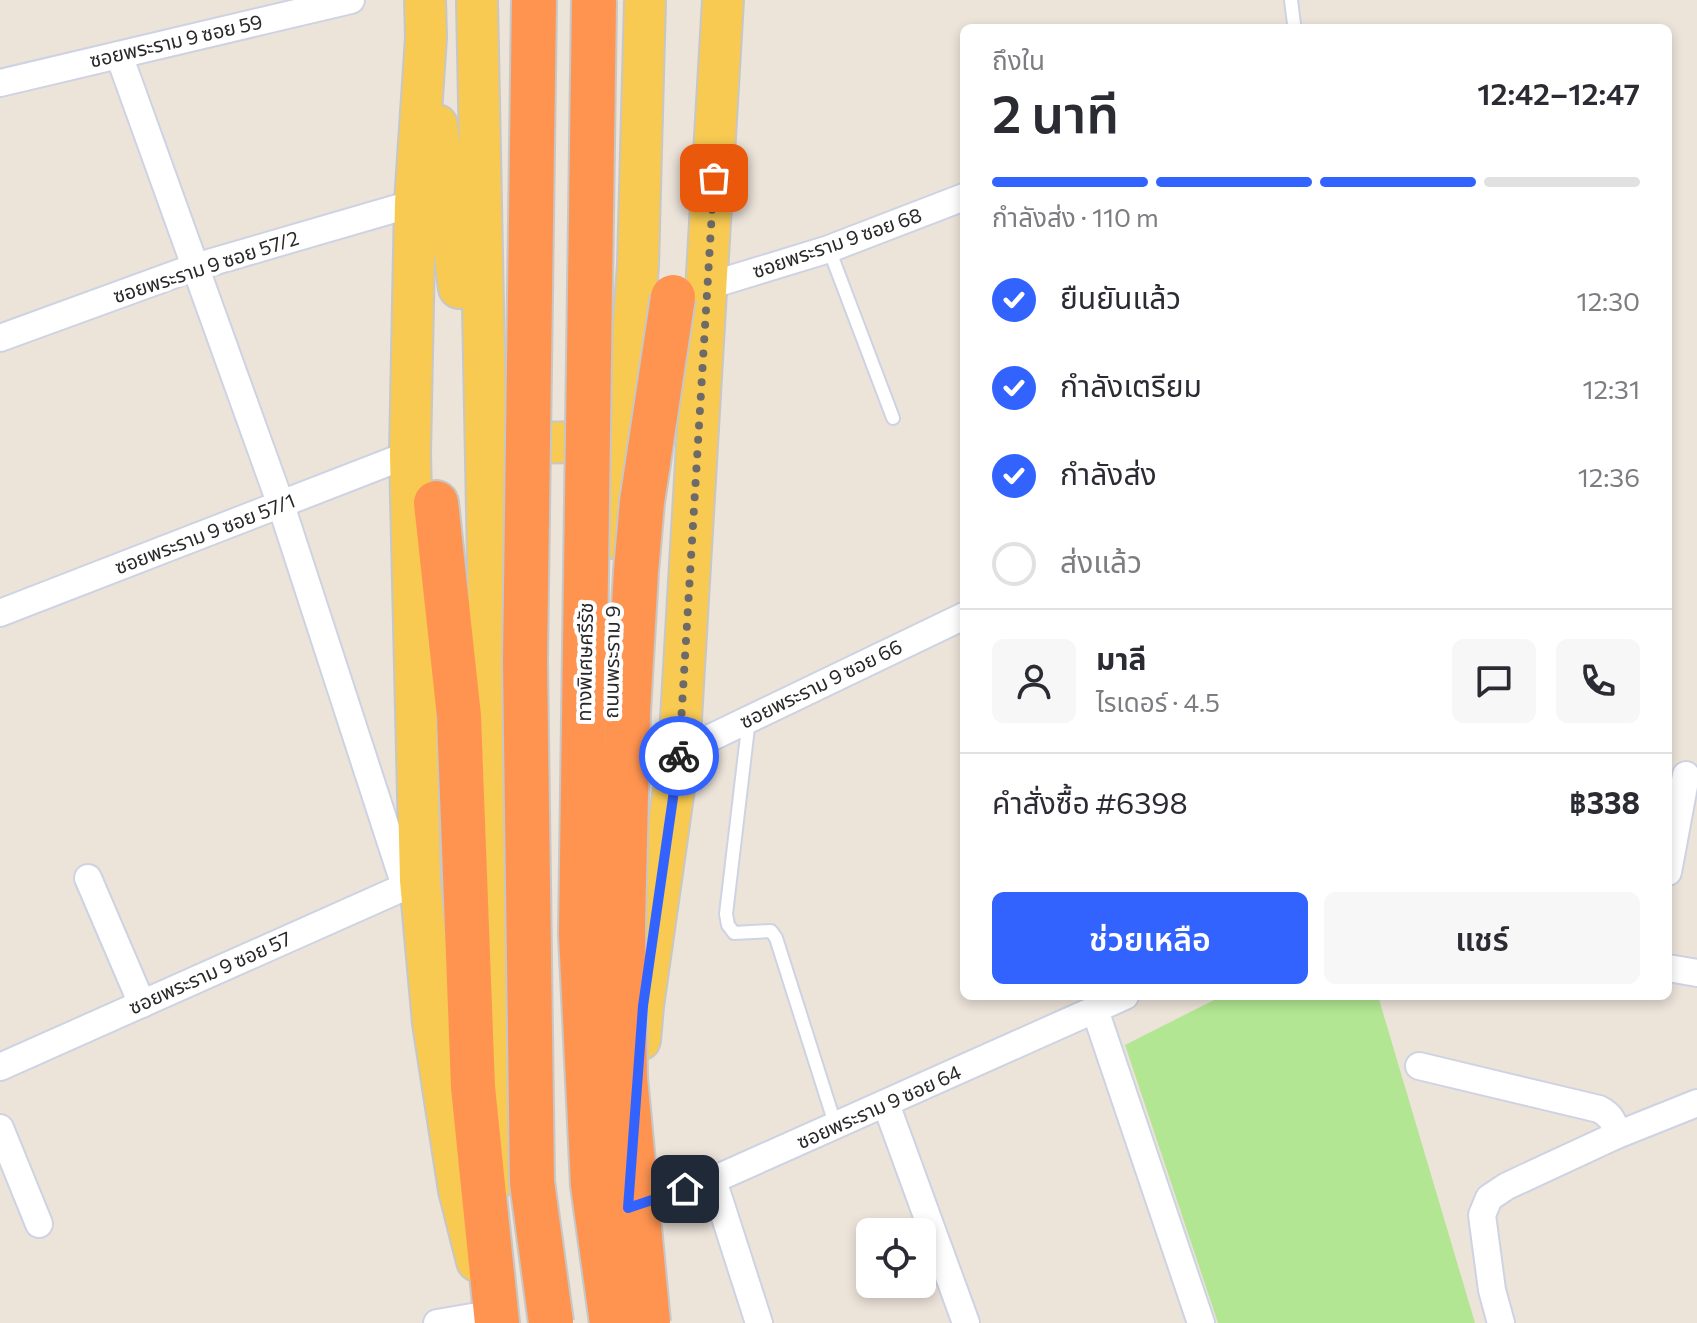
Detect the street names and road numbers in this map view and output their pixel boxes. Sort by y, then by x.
street label: ซอยพระราม 9 ซอย 59 [87,8,265,72]
street label: ซอยพระราม 9 ซอย 68 [749,202,924,282]
street label: ซอยพระราม 9 ซอย 57/2 [110,225,302,307]
street label: ซอยพระราม 9 ซอย 57/1 [111,488,298,579]
street label: ทางพิเศษศรีรัช [571,602,597,722]
street label: ถนนพระราม 9 [598,605,624,719]
street label: ซอยพระราม 9 ซอย 66 [736,633,906,733]
street label: ซอยพระราม 9 ซอย 57 [125,925,295,1019]
street label: ซอยพระราม 9 ซอย 64 [793,1059,964,1153]

